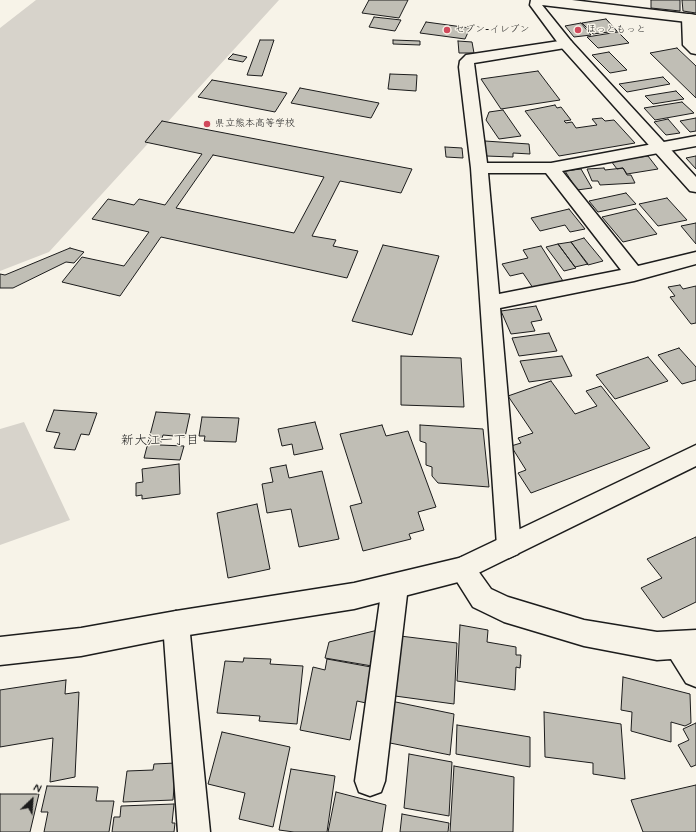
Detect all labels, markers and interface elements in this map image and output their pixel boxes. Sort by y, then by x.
place label: セブン-イレブン [455,24,529,36]
place label: ほっともっと [586,24,646,36]
marker: セブン-イレブン [442,25,452,35]
marker: ほっともっと [573,25,583,35]
place label: 県立熊本高等学校 [215,118,295,130]
marker: 県立熊本高等学校 [202,119,212,129]
district label: 新大江一丁目 [121,433,199,449]
north arrow [12,780,52,820]
text: N [31,781,43,797]

